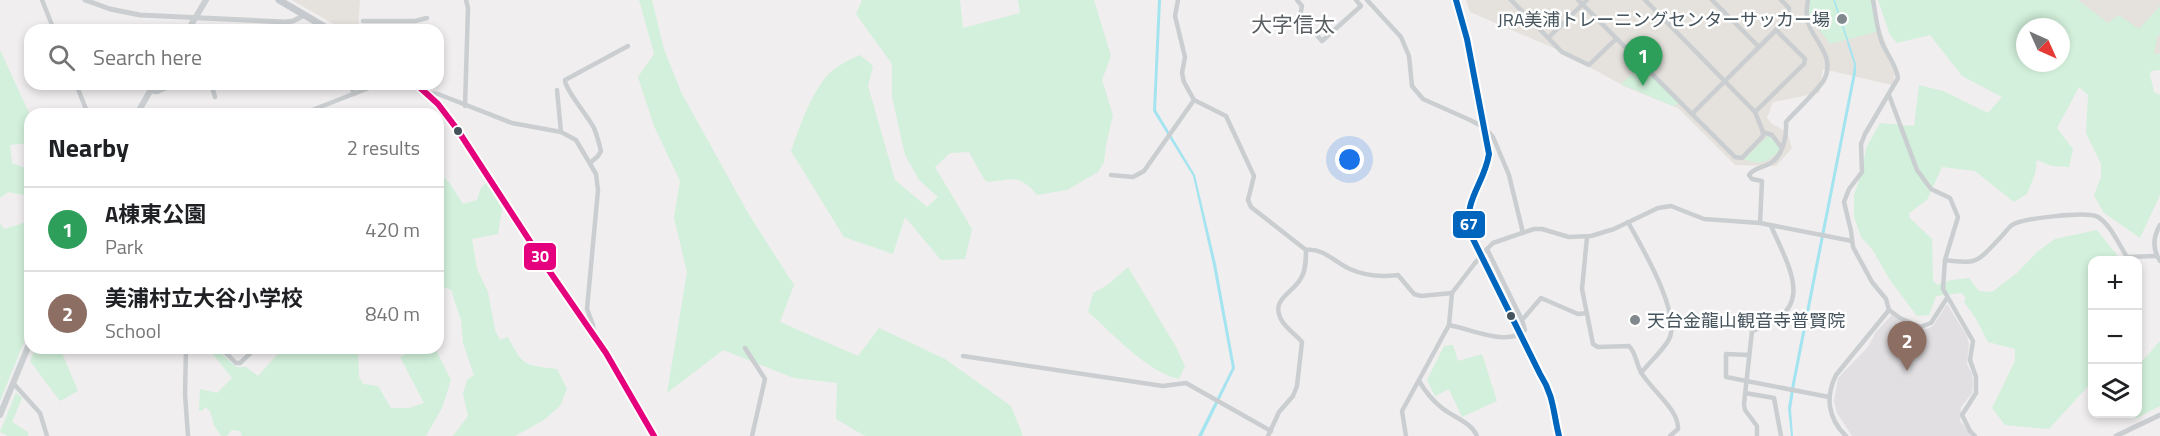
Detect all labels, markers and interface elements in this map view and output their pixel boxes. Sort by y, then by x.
place label: JRA美浦トレーニングセンターサッカー場 [1497,6,1830,33]
district label: 大字信太 [1251,8,1335,40]
marker: JRA美浦トレーニングセンターサッカー場 [1835,12,1849,26]
north arrow [2016,18,2070,72]
search box [24,24,444,90]
pin: 1 [1624,36,1662,86]
text: Search here [93,40,202,74]
icon: search [45,41,78,74]
unlabelled marker [452,125,464,137]
text: Nearby [48,128,129,167]
text: 2 results [347,132,420,163]
your location [1335,145,1364,174]
text: A棟東公園 [105,197,206,231]
line badge: 67 [1452,210,1486,239]
text: 67 [1460,212,1478,236]
text: 1 [62,214,73,245]
text: 420 m [365,214,420,245]
text: Park [105,231,143,262]
line badge: 30 [523,242,557,271]
text: 30 [531,244,549,268]
map controls [2088,256,2142,418]
button: + [2088,256,2142,310]
text: 美浦村立大谷小学校 [105,281,303,315]
text: 2 [62,298,73,329]
text: 840 m [365,298,420,329]
place label: 天台金龍山観音寺普賢院 [1647,307,1845,334]
unlabelled marker [1505,310,1517,322]
button: − [2088,310,2142,364]
marker: 天台金龍山観音寺普賢院 [1628,313,1642,327]
text: School [105,315,161,346]
pin: 2 [1888,322,1926,371]
button: layers [2088,364,2142,418]

